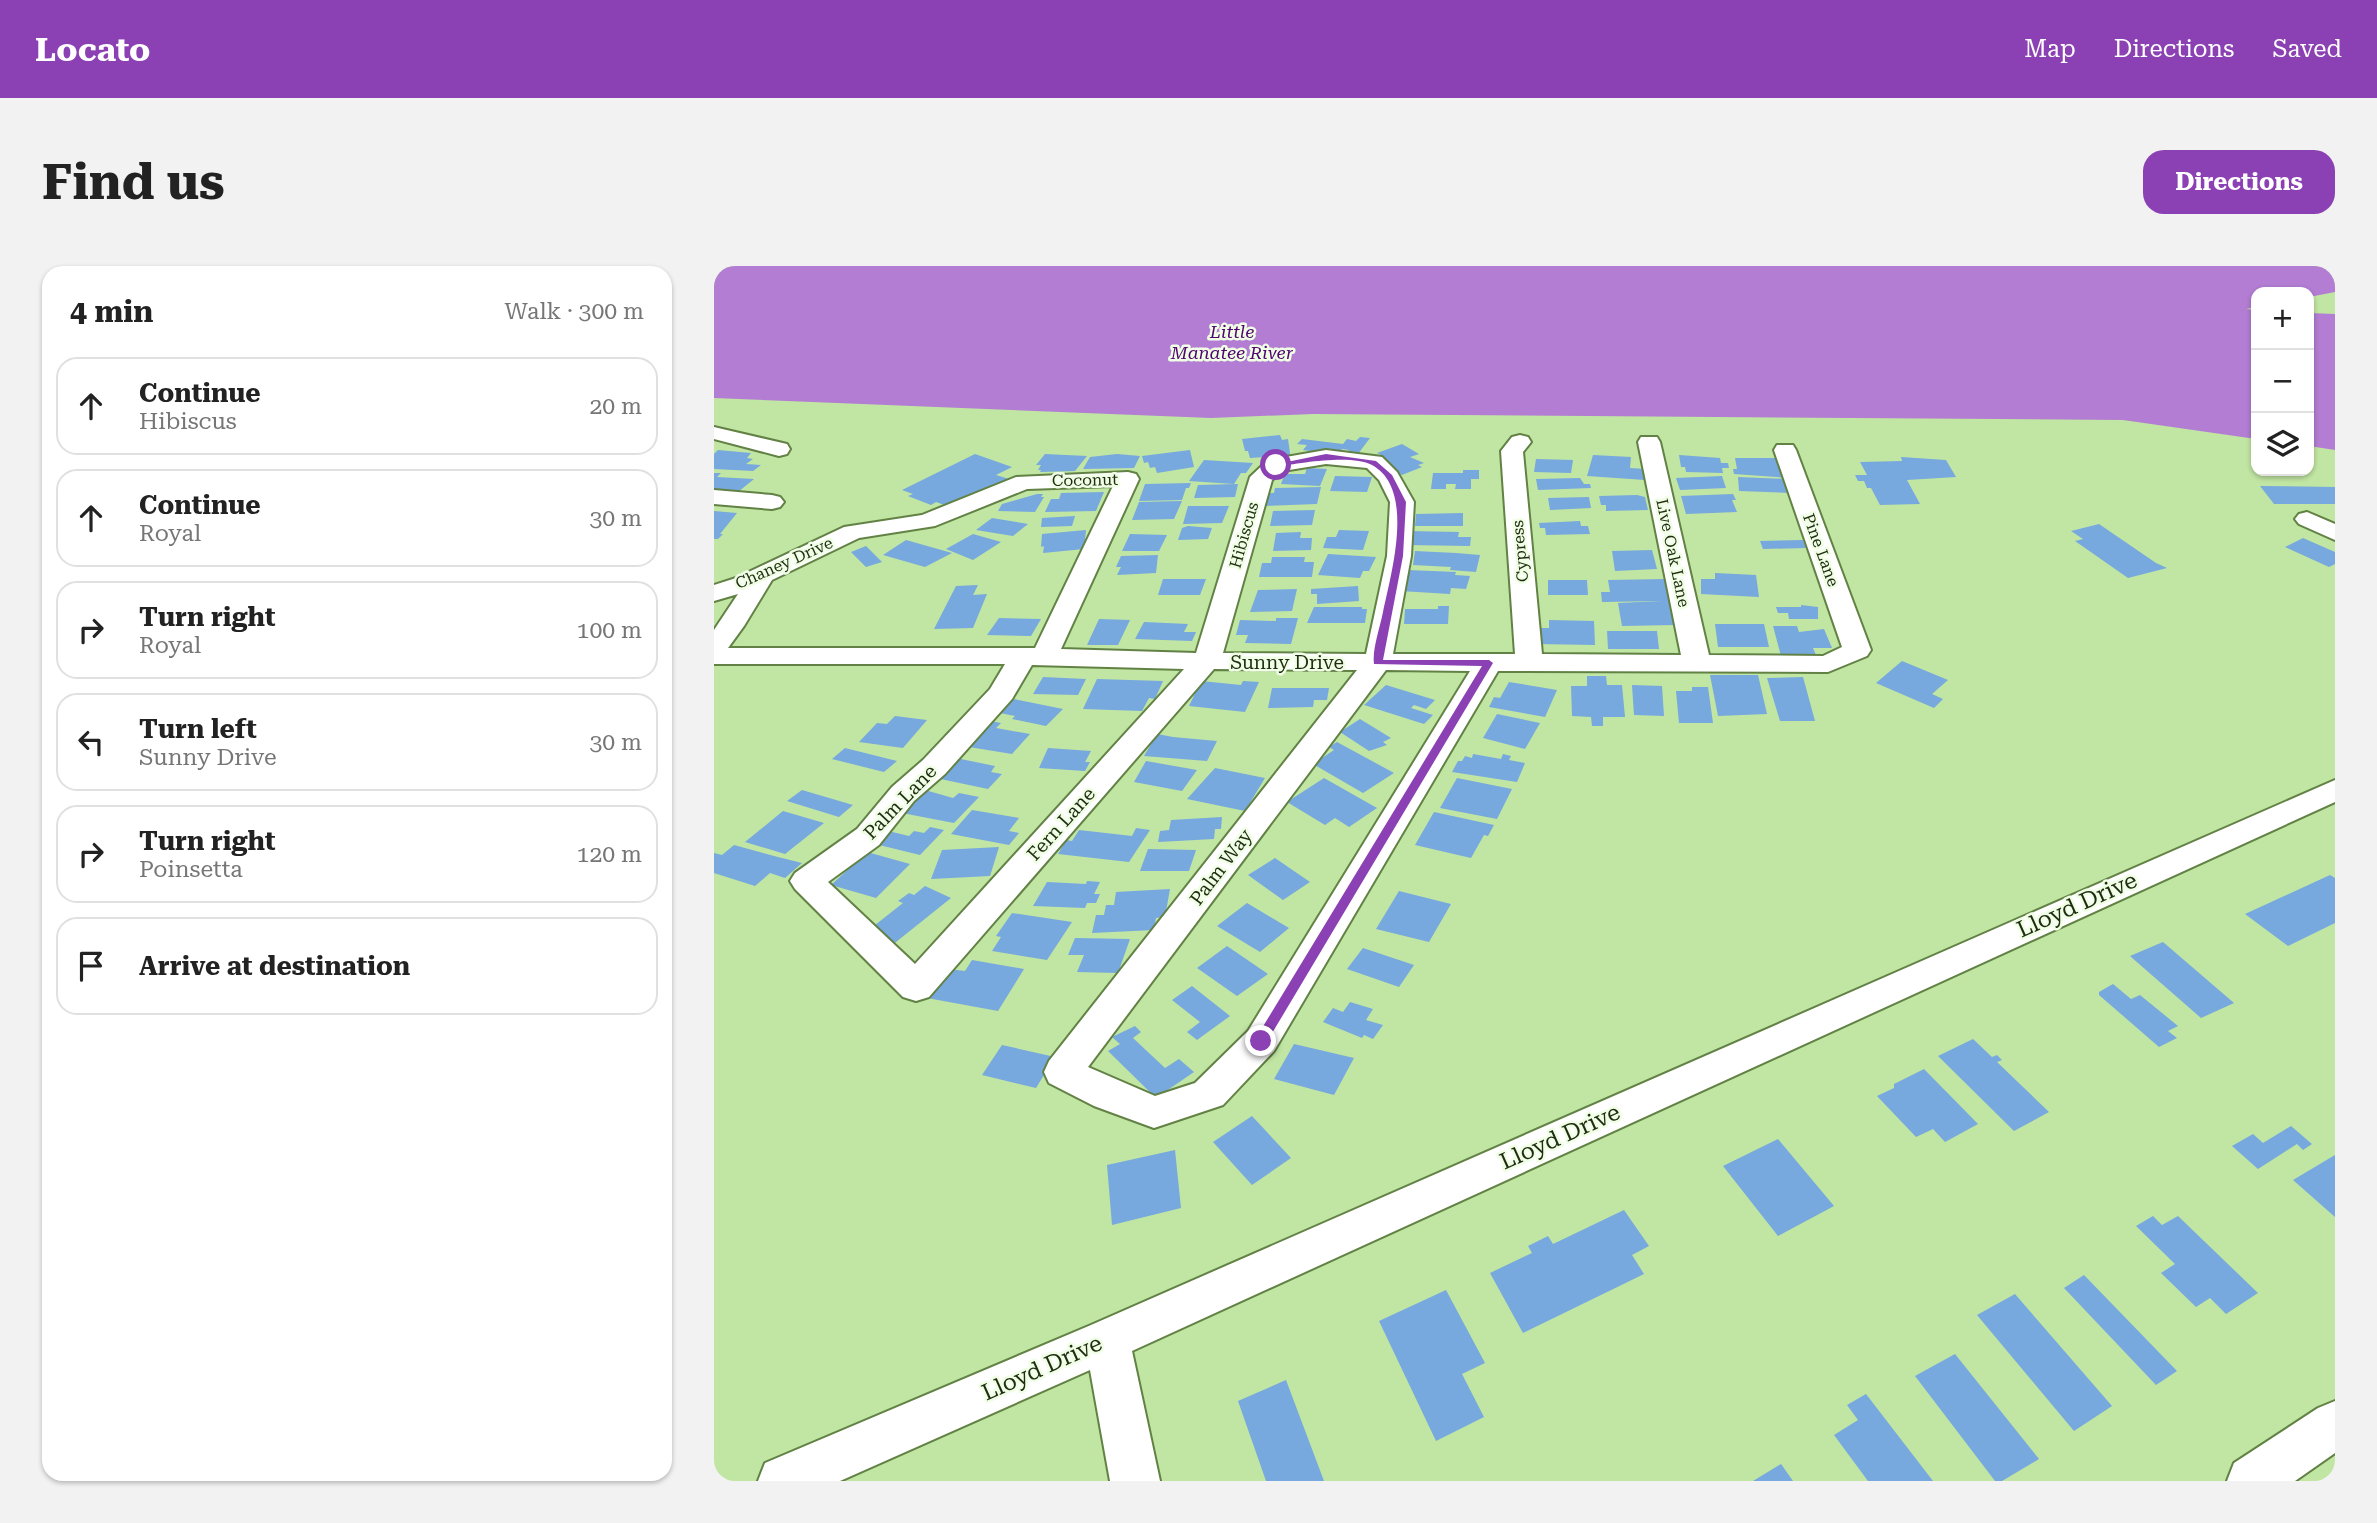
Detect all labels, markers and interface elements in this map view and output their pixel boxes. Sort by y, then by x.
text: Locato [35,30,150,69]
text: Map [2024,35,2076,63]
text: Directions [2114,35,2234,63]
text: Saved [2272,35,2342,63]
button: Directions [2143,150,2335,214]
text: Find us [42,154,225,211]
map controls [2251,287,2314,476]
button: + [2251,287,2314,350]
text: 4 min [70,294,153,329]
text: Walk · 300 m [505,298,644,325]
water label: Little Manatee River [1170,321,1294,363]
button: − [2251,350,2314,413]
text: Continue [139,378,261,408]
icon: ahead [72,387,110,425]
text: 20 m [589,393,642,420]
text: Hibiscus [139,408,237,435]
button: layers [2251,413,2314,476]
route start [1260,449,1291,480]
street label: Coconut [1052,470,1118,490]
text: Continue [139,490,261,520]
street label: Live Oak Lane [1652,497,1694,609]
icon: ahead [72,499,110,537]
street label: Hibiscus [1225,499,1263,570]
text: 30 m [589,505,642,532]
street label: Pine Lane [1799,511,1843,589]
street label: Cypress [1508,519,1532,583]
text: Royal [139,520,201,547]
street label: Chaney Drive [732,533,836,593]
text: Turn right [139,602,275,632]
icon: right [72,611,110,649]
text: 100 m [577,617,642,644]
text: Royal [139,632,201,659]
street label: Sunny Drive [1230,651,1344,674]
text: Turn left [139,714,257,744]
icon: left [72,723,110,761]
text: 30 m [589,729,642,756]
text: Sunny Drive [139,744,277,771]
street label: Palm Lane [859,760,941,844]
street label: Fern Lane [1022,783,1100,865]
street label: Palm Way [1185,824,1258,910]
text: Turn right [139,826,275,856]
icon: right [72,835,110,873]
text: 120 m [577,841,642,868]
text: Poinsetta [139,856,243,883]
street label: Lloyd Drive [2013,866,2141,944]
icon: arrive [72,947,110,985]
text: Arrive at destination [139,951,410,981]
route end [1245,1025,1276,1056]
street label: Lloyd Drive [1496,1098,1624,1176]
street label: Lloyd Drive [978,1329,1106,1407]

